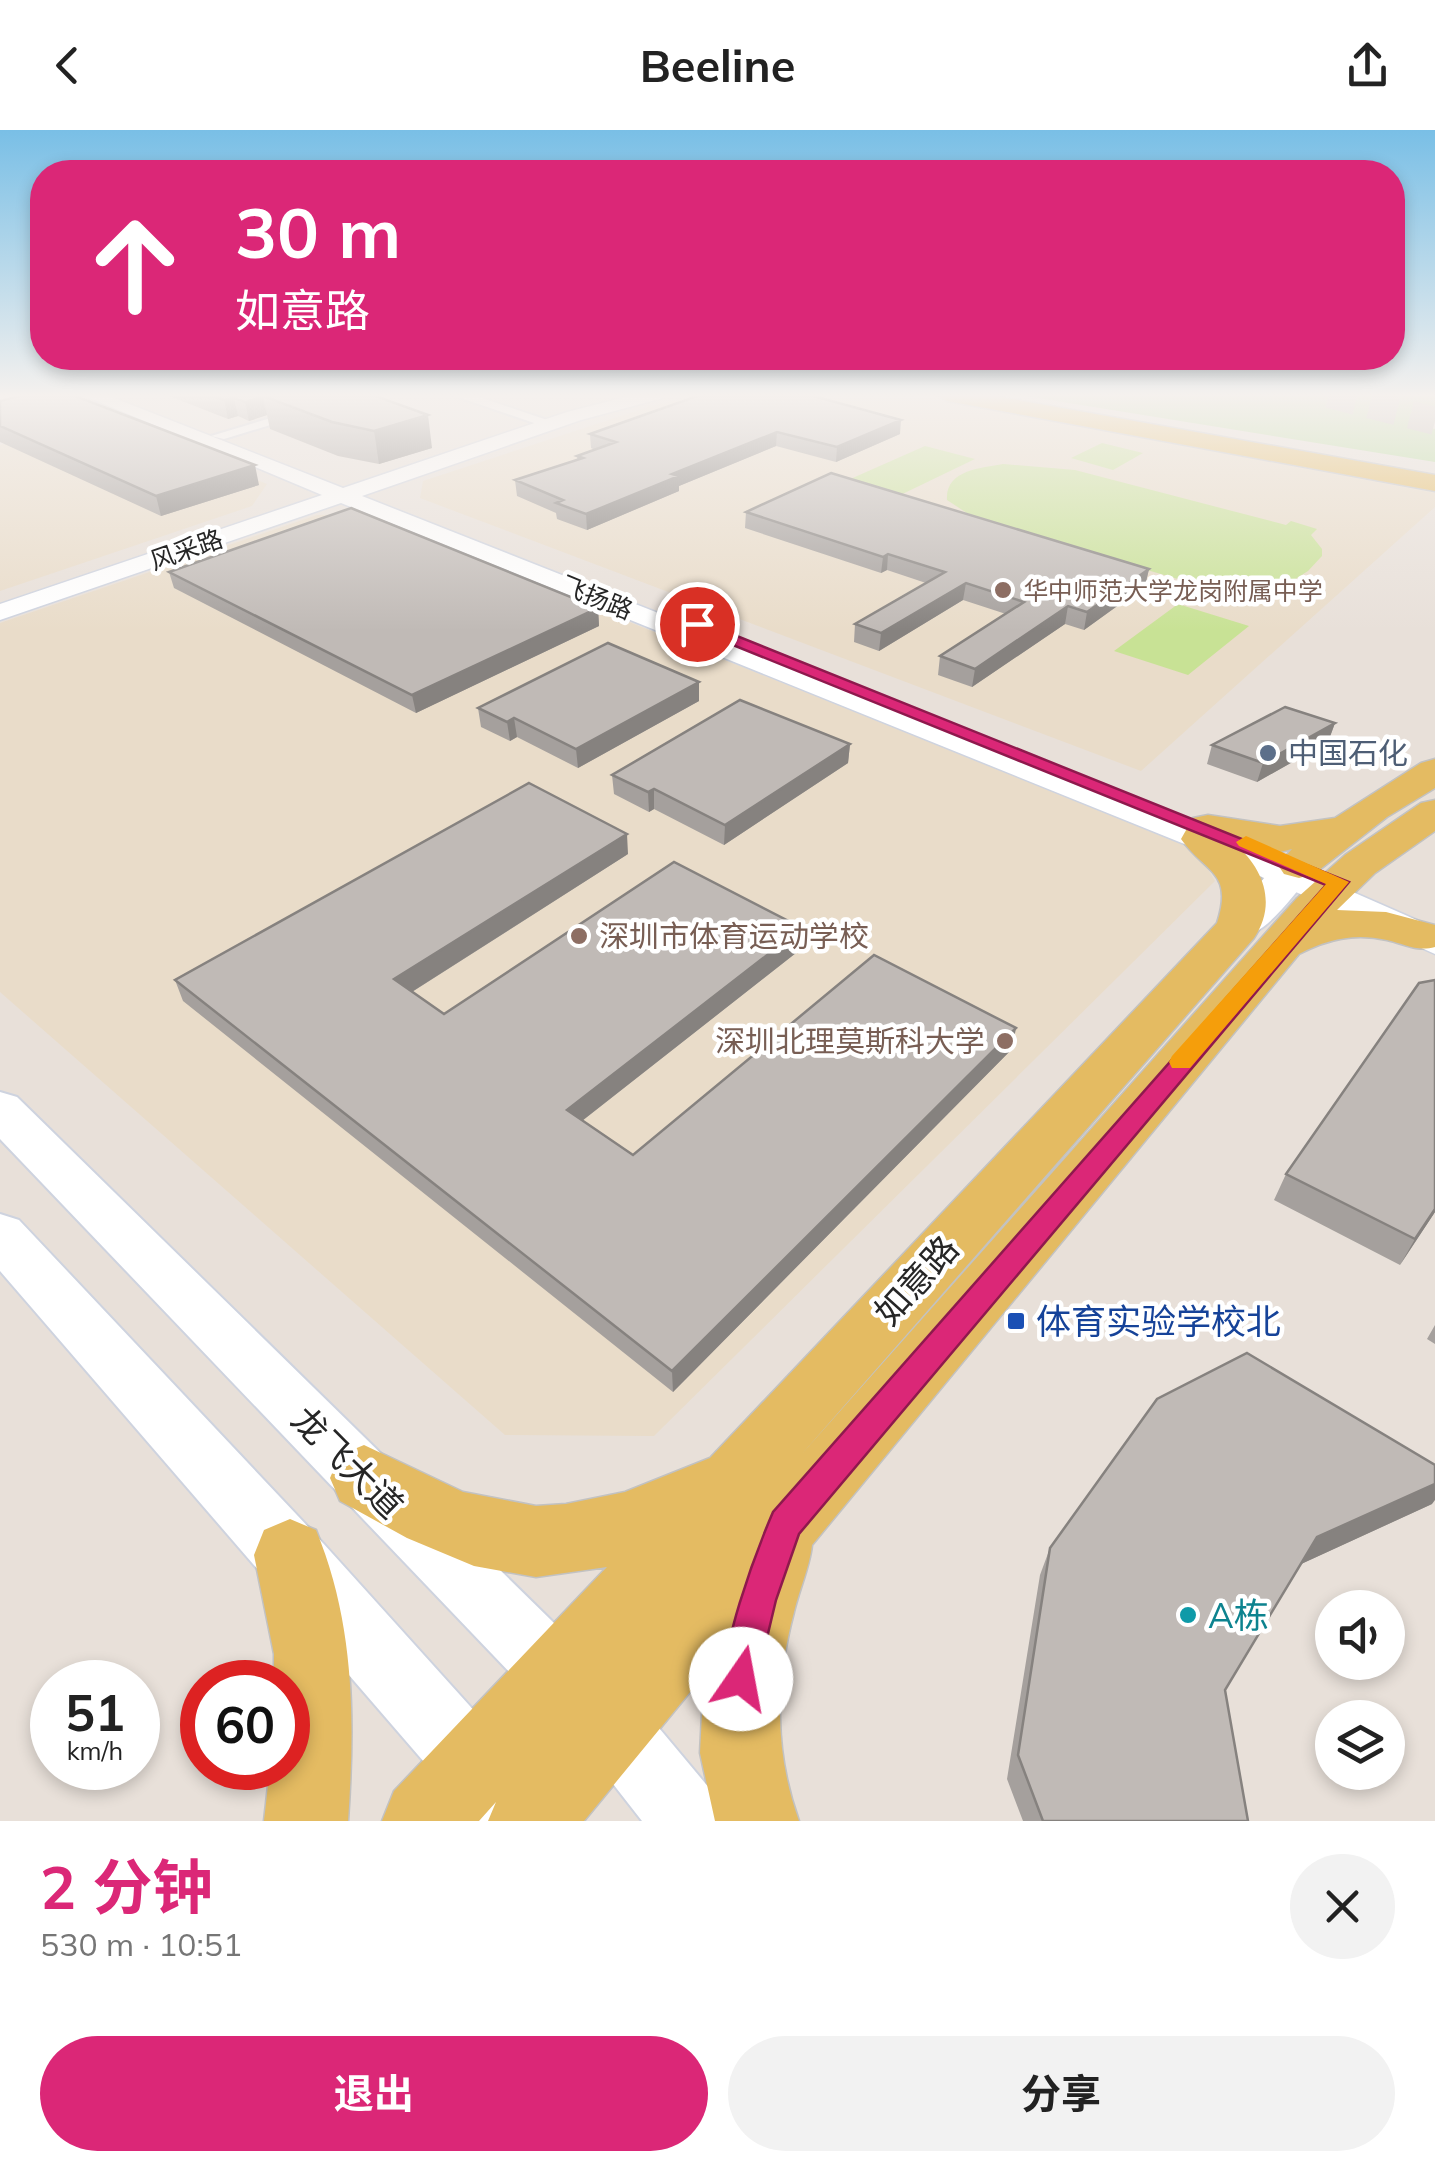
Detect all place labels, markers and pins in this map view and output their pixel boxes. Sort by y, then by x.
place label: 华中师范大学龙岗附属中学 [1023,575,1323,606]
marker: 华中师范大学龙岗附属中学 [992,579,1014,601]
pin [655,582,740,667]
place label: 中国石化 [1288,734,1408,772]
marker: 中国石化 [1257,742,1279,764]
place label: 深圳市体育运动学校 [599,917,869,955]
marker: 深圳市体育运动学校 [568,925,590,947]
place label: 深圳北理莫斯科大学 [715,1022,985,1060]
marker: 深圳北理莫斯科大学 [994,1030,1016,1052]
place label: 体育实验学校北 [1036,1299,1281,1343]
marker: 体育实验学校北 [1005,1310,1027,1332]
place label: A栋 [1208,1593,1269,1637]
marker: A栋 [1177,1604,1199,1626]

